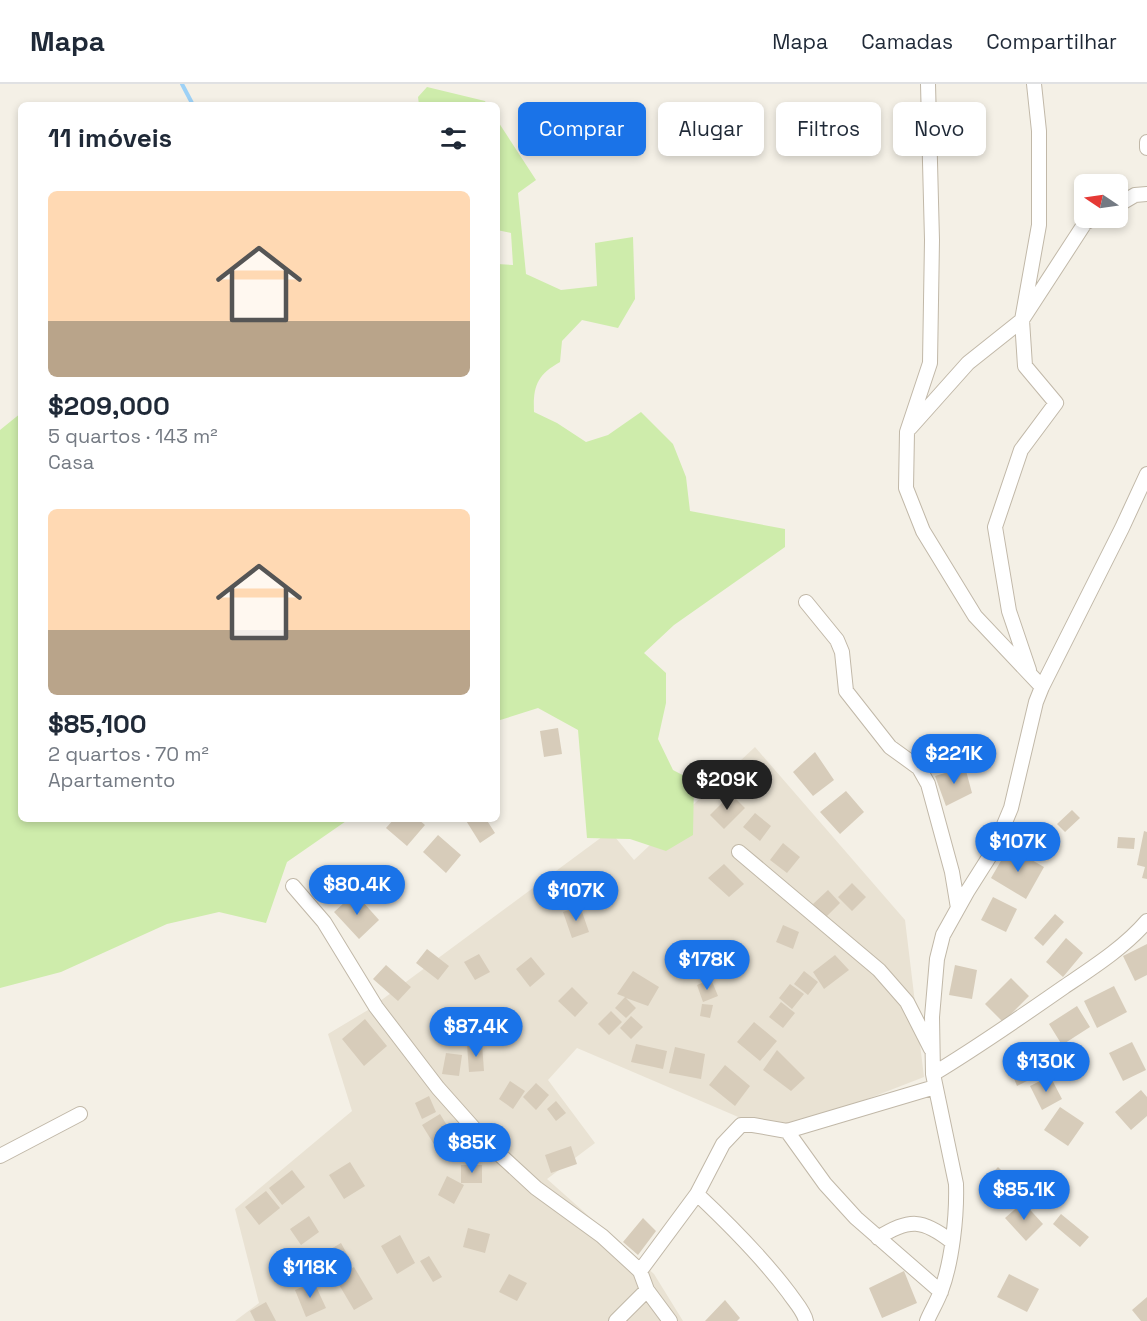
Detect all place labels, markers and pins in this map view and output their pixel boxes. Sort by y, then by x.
pin: $221K [912,734,996,785]
pin: $209K [685,760,769,811]
pin: $107K [976,822,1060,873]
pin: $80.4K [308,865,406,916]
pin: $107K [534,871,618,922]
pin: $178K [665,940,749,991]
pin: $87.4K [427,1007,525,1058]
pin: $130K [1004,1042,1088,1093]
pin: $85K [436,1123,508,1174]
pin: $85.1K [975,1170,1073,1221]
pin: $118K [268,1248,352,1299]

